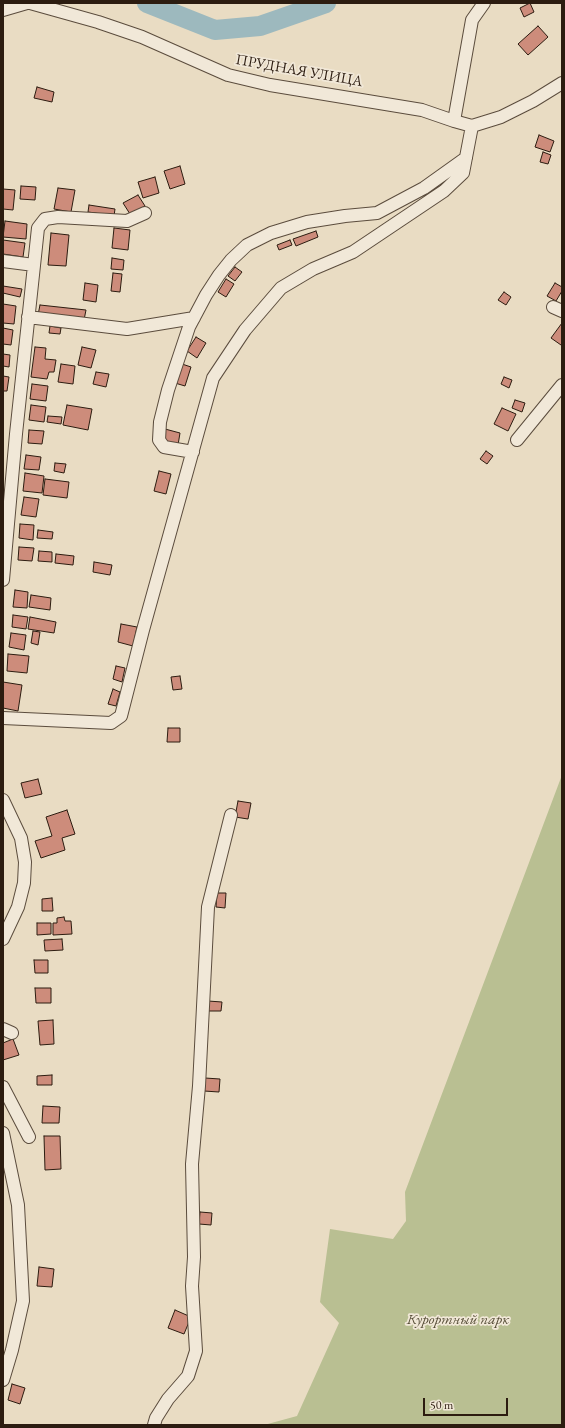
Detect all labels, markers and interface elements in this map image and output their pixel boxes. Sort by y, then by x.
street label: ПРУДНАЯ УЛИЦА [234,51,364,91]
park label: Курортный парк [407,1311,509,1329]
scale bar [425,1390,510,1416]
text: 50 m [430,1397,453,1413]

